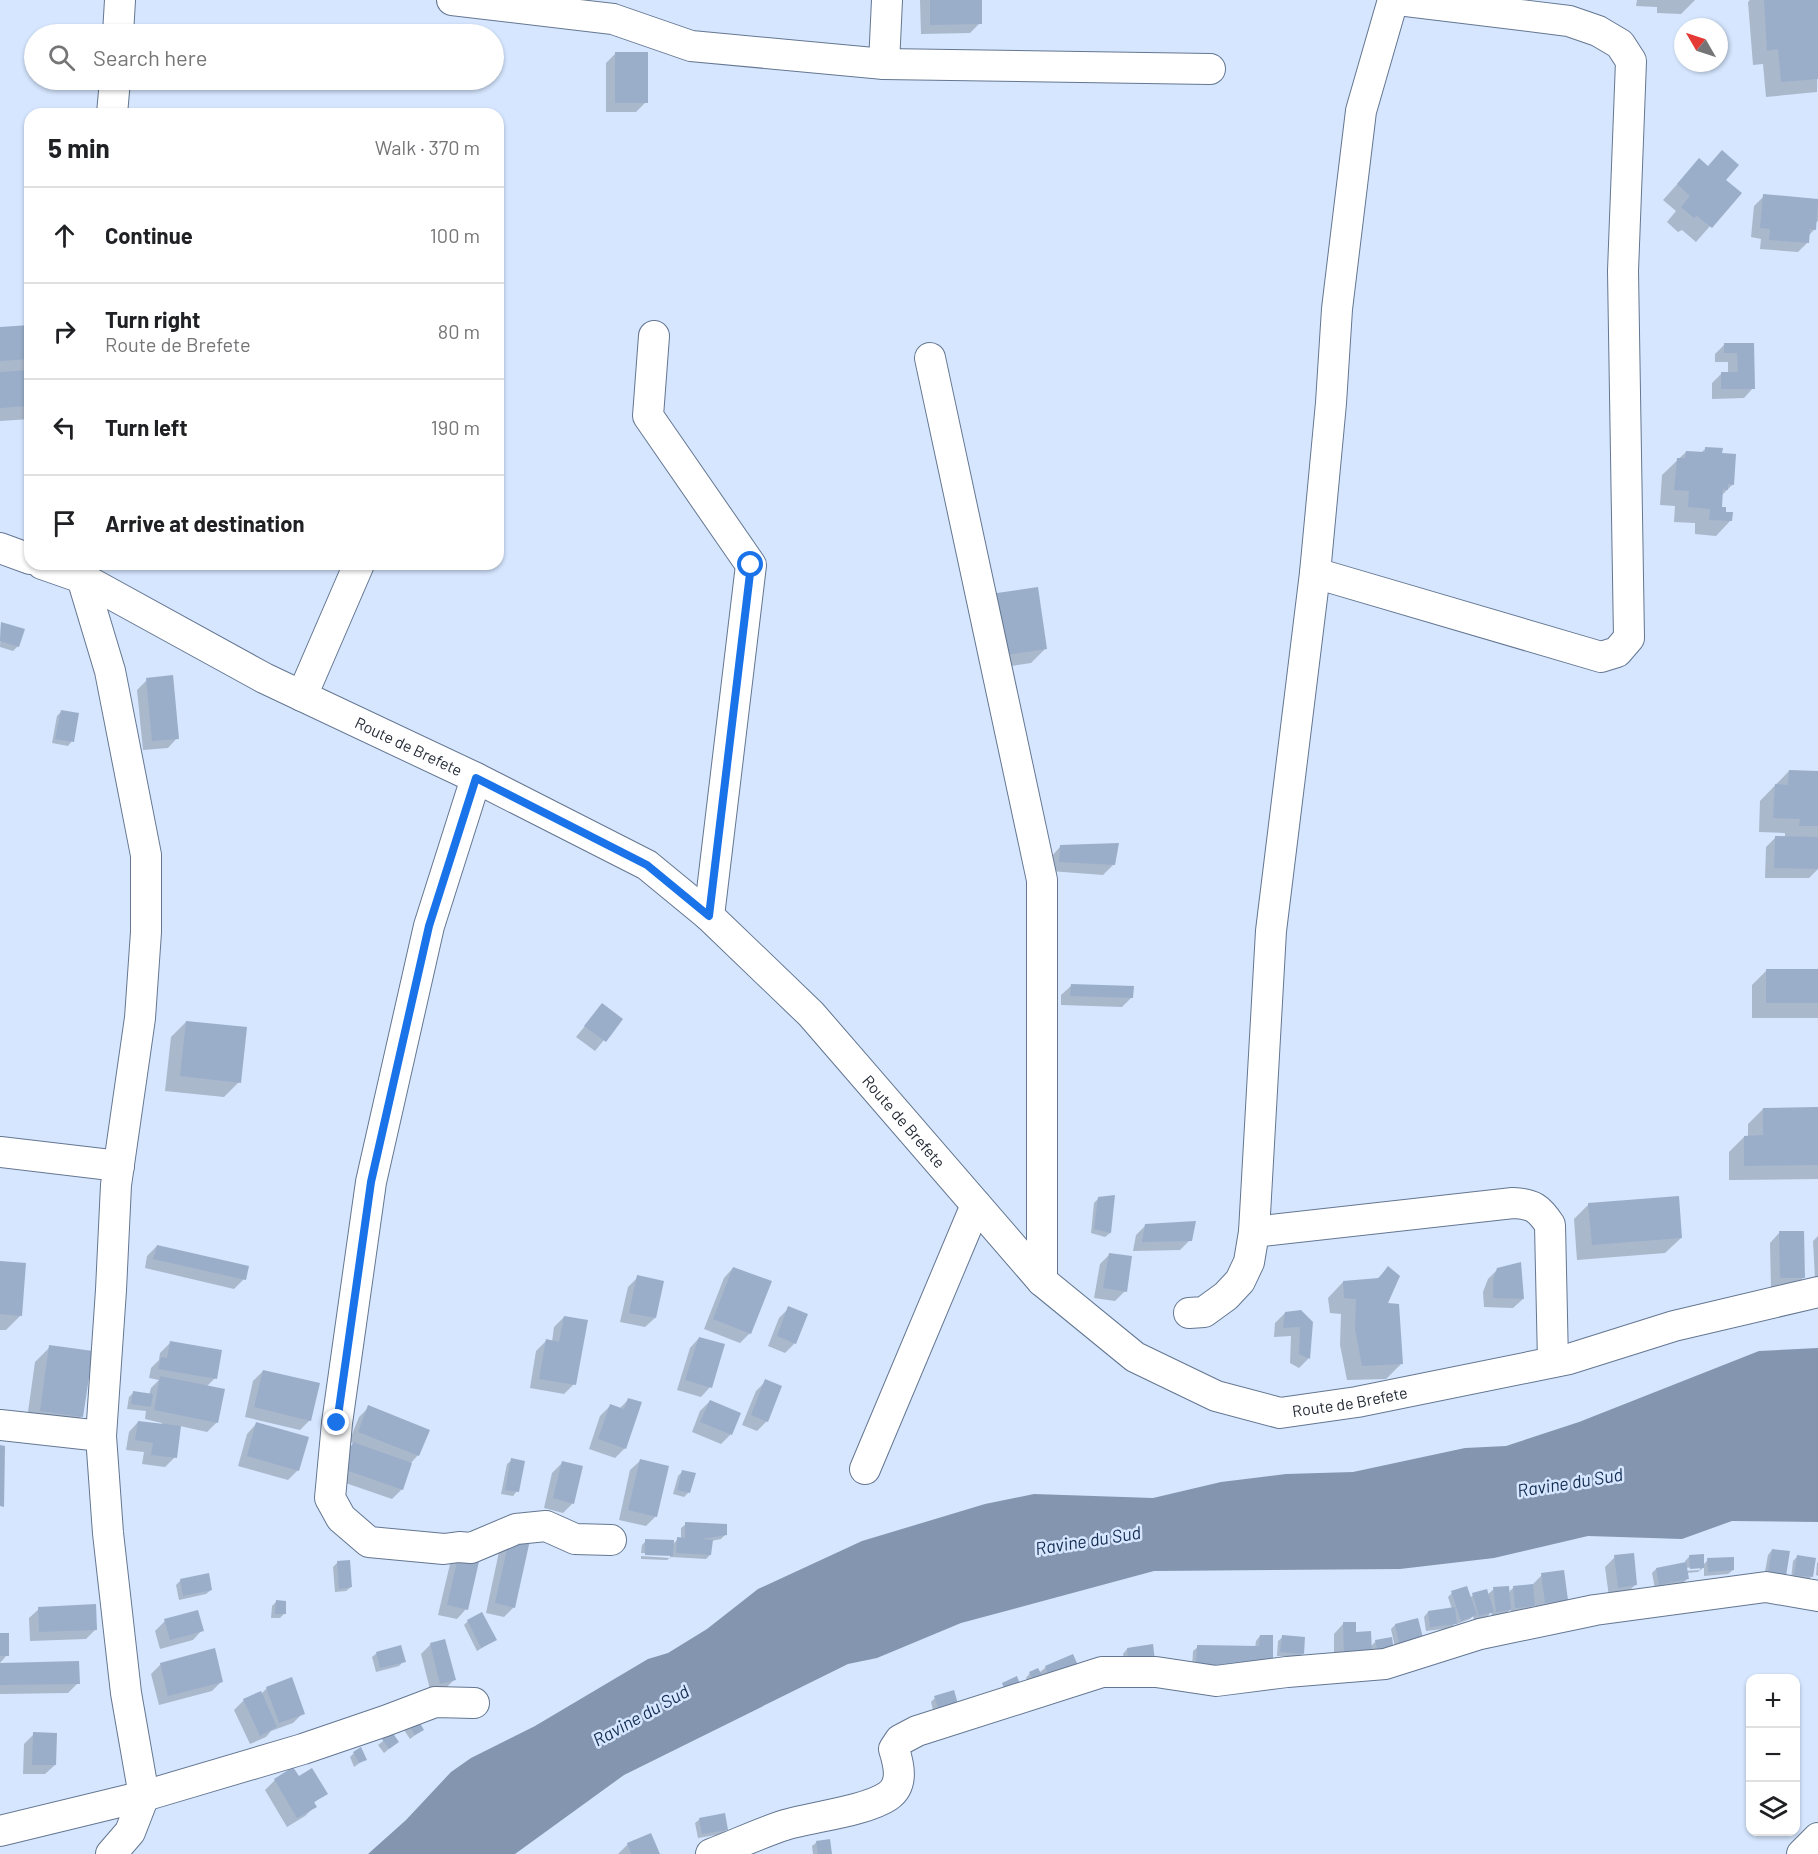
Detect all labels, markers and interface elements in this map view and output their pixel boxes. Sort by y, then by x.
north arrow [1674,18,1728,72]
search box [24,24,504,90]
icon: search [45,41,78,74]
text: Search here [93,44,207,70]
text: 5 min [48,132,110,163]
text: Walk · 370 m [375,135,480,159]
icon: ahead [48,219,81,252]
text: Continue [105,222,193,248]
text: 100 m [430,223,480,247]
text: Turn right [105,306,200,332]
icon: right [48,315,81,348]
text: 80 m [438,319,480,343]
text: Route de Brefete [105,332,251,356]
icon: left [48,411,81,444]
text: Turn left [105,414,188,440]
text: 190 m [431,415,480,439]
icon: arrive [48,507,81,540]
text: Arrive at destination [105,510,304,536]
route start [737,551,763,577]
street label: Route de Brefete [352,712,466,779]
street label: Route de Brefete [859,1071,950,1171]
street label: Route de Brefete [1291,1382,1409,1420]
route end [323,1409,349,1435]
water label: Ravine du Sud [1516,1463,1625,1501]
water label: Ravine du Sud [1034,1521,1143,1559]
map controls [1746,1674,1800,1836]
button: + [1746,1674,1800,1728]
water label: Ravine du Sud [589,1679,693,1751]
button: − [1746,1728,1800,1782]
button: layers [1746,1782,1800,1836]

